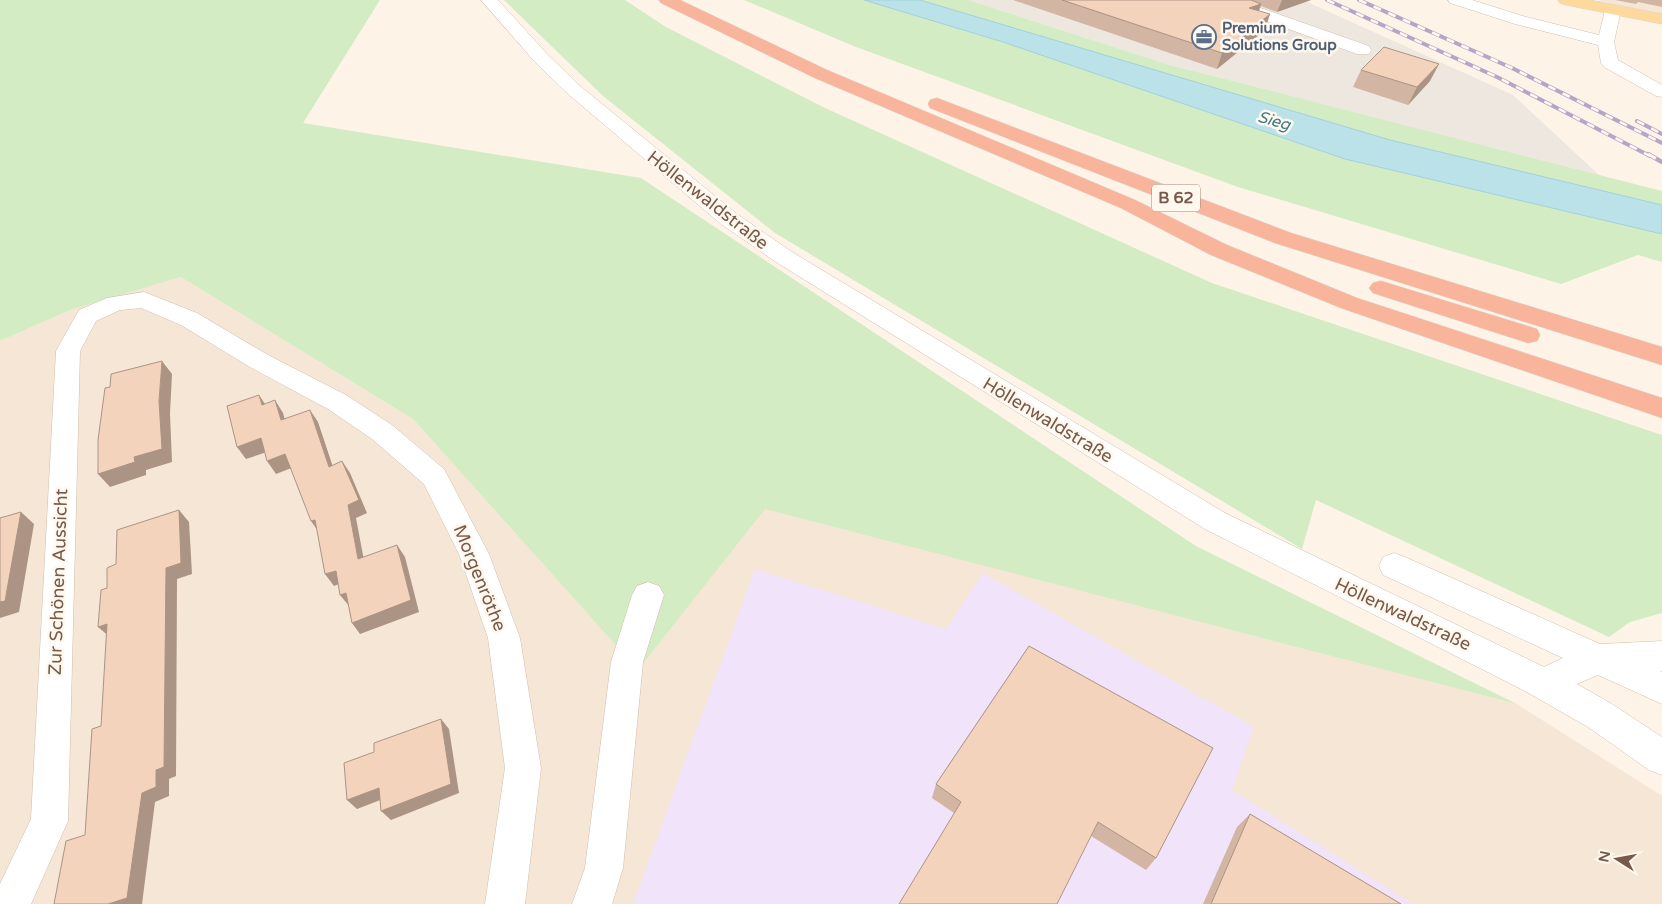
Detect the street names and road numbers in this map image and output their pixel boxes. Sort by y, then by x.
street label: Höllenwaldstraße [643,146,773,254]
road number: B 62 [1152,184,1200,212]
street label: Höllenwaldstraße [979,372,1117,468]
street label: Zur Schönen Aussicht [44,488,72,676]
street label: Morgenröthe [449,522,511,634]
street label: Höllenwaldstraße [1331,573,1475,655]

